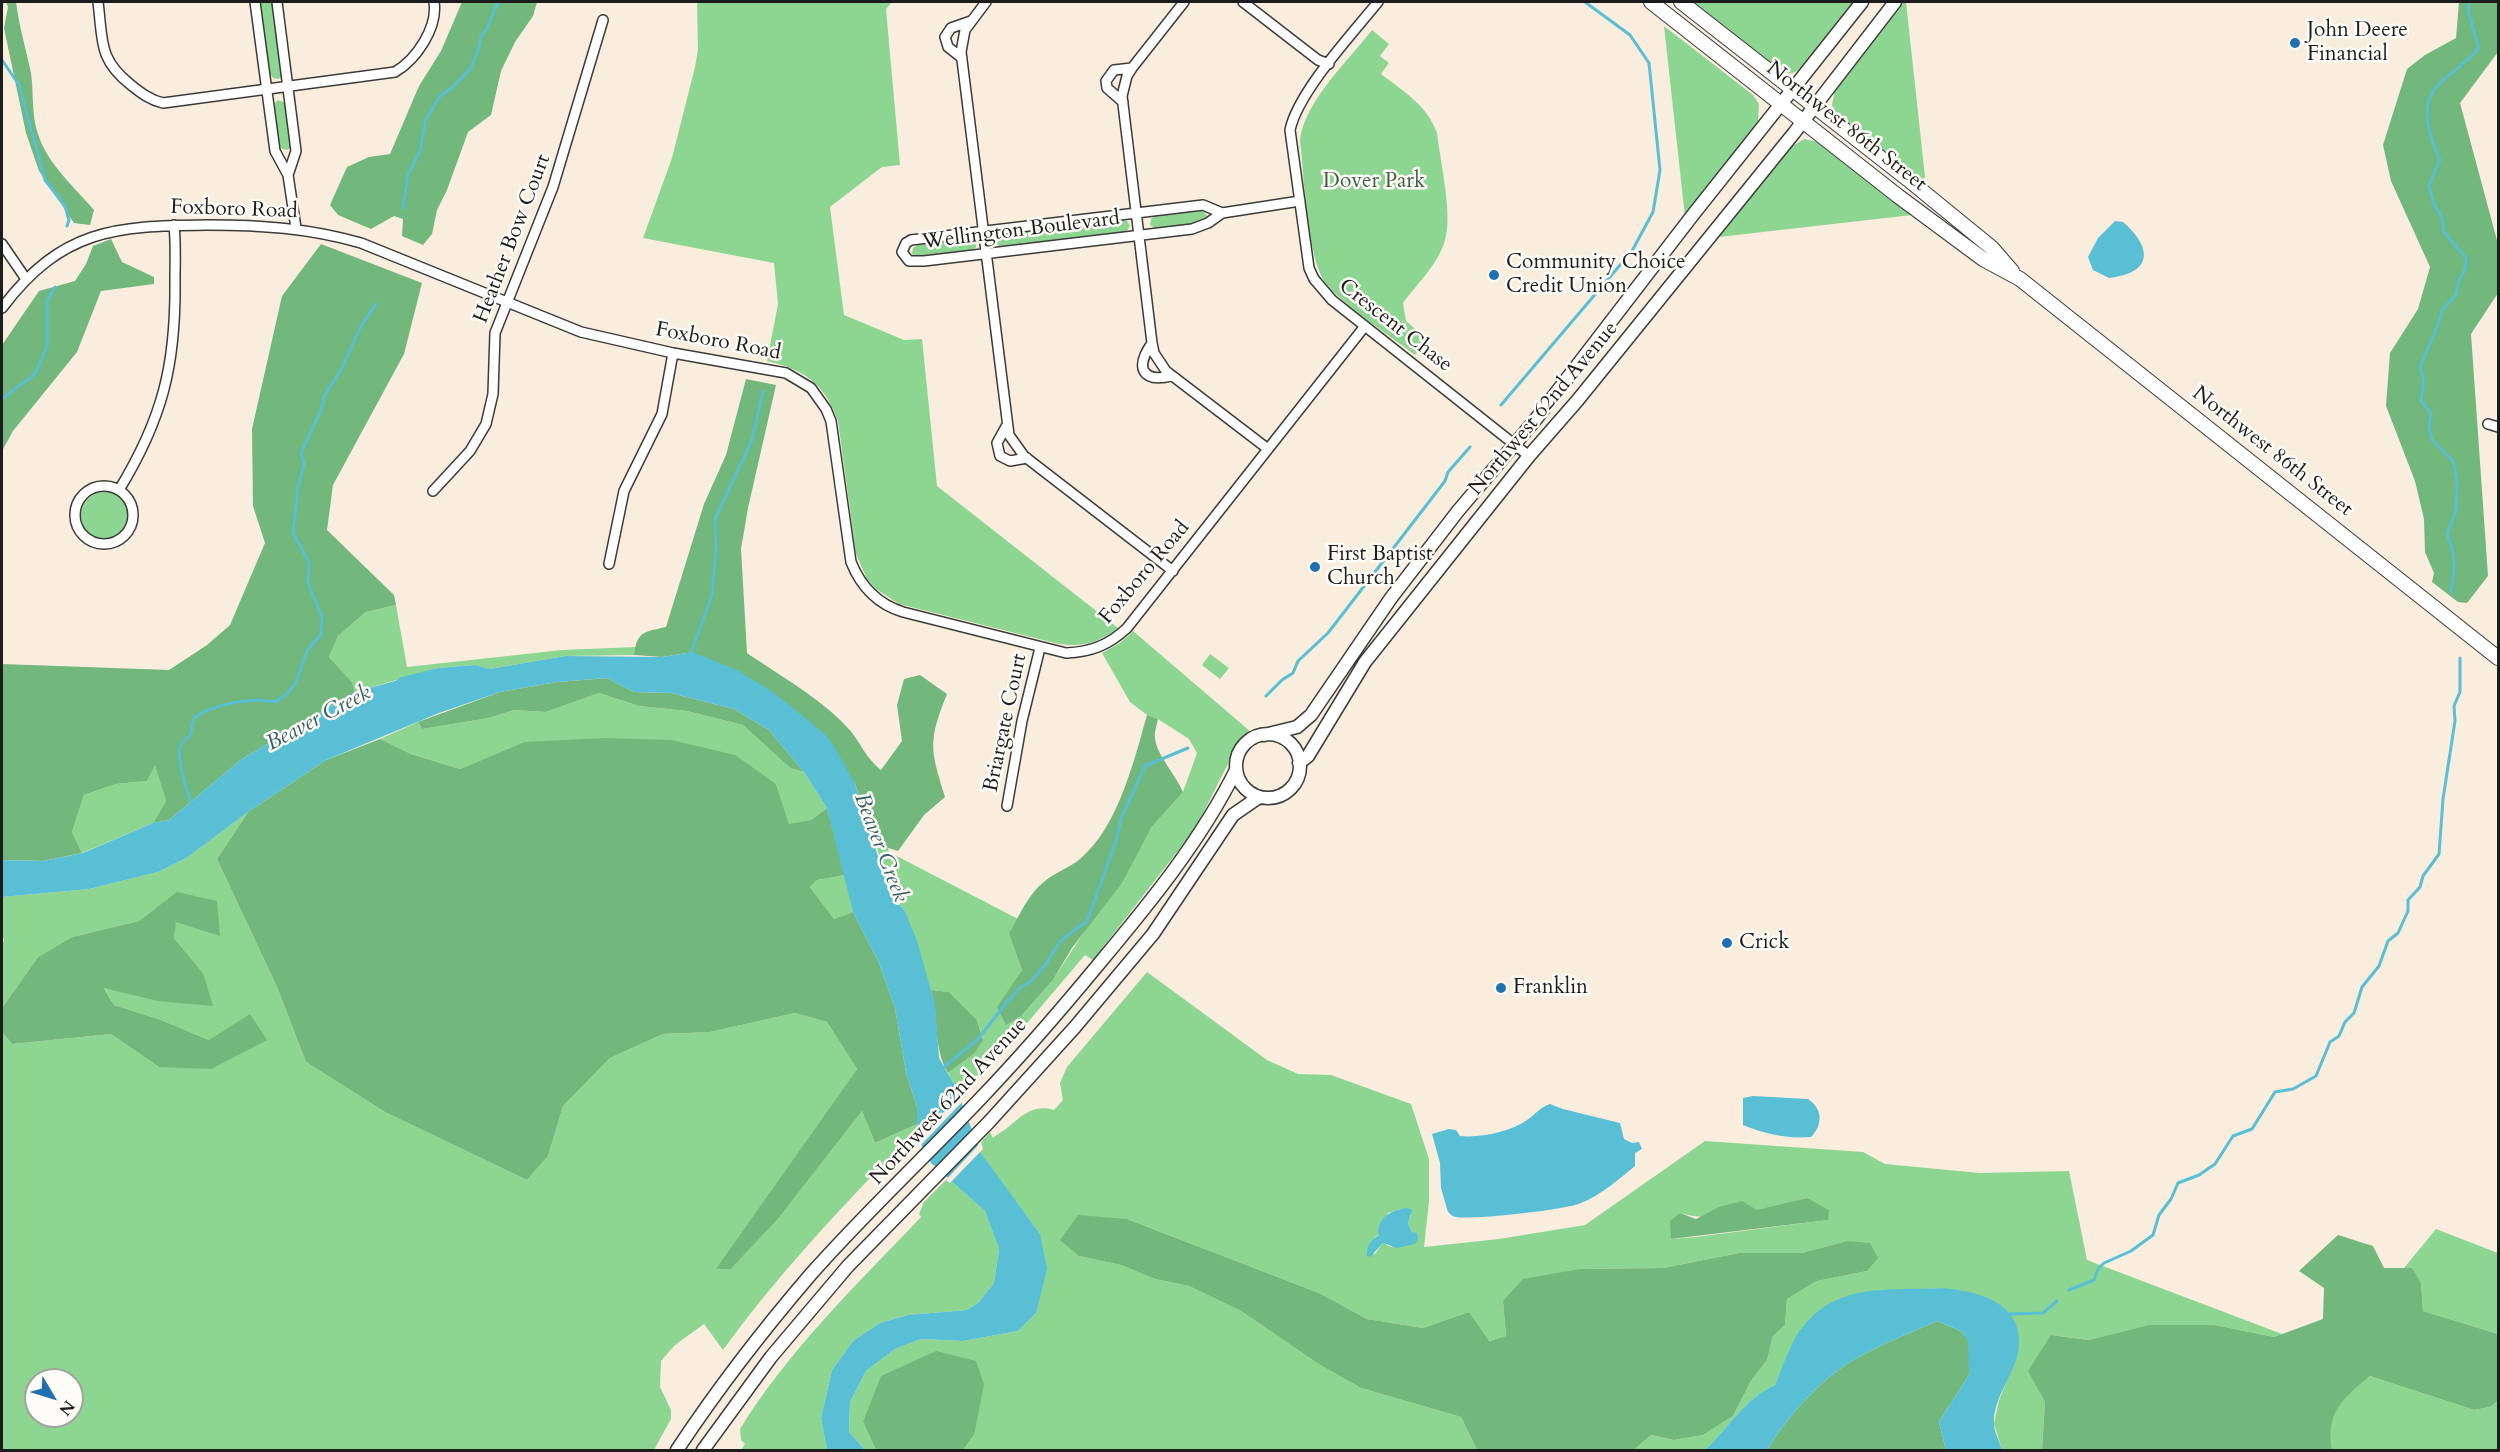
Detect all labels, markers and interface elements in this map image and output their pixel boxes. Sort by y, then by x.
place label: John Deere Financial [2307,18,2408,68]
marker: John Deere Financial [2288,36,2302,50]
street label: Northwest 86th Street [1761,57,1931,197]
street label: Heather Bow Court [469,151,557,327]
park label: Dover Park [1323,169,1425,195]
street label: Foxboro Road [170,195,298,225]
street label: Wellington Boulevard [921,206,1121,256]
place label: Community Choice Credit Union [1506,250,1686,300]
marker: Community Choice Credit Union [1487,268,1501,282]
street label: Crescent Chase [1333,274,1457,378]
street label: Foxboro Road [653,317,783,367]
street label: Northwest 62nd Avenue [1464,317,1624,501]
street label: Northwest 86th Street [2187,382,2357,522]
street label: Foxboro Road [1094,516,1196,630]
place label: First Baptist Church [1327,542,1433,592]
marker: First Baptist Church [1308,560,1322,574]
street label: Briargate Court [979,652,1033,794]
water label: Beaver Creek [262,680,376,758]
water label: Beaver Creek [847,790,913,906]
place label: Crick [1739,930,1789,956]
marker: Crick [1720,936,1734,950]
place label: Franklin [1513,975,1588,1001]
marker: Franklin [1494,981,1508,995]
street label: Northwest 62nd Avenue [865,1013,1033,1191]
north arrow [24,1368,84,1428]
text: N [54,1396,80,1420]

